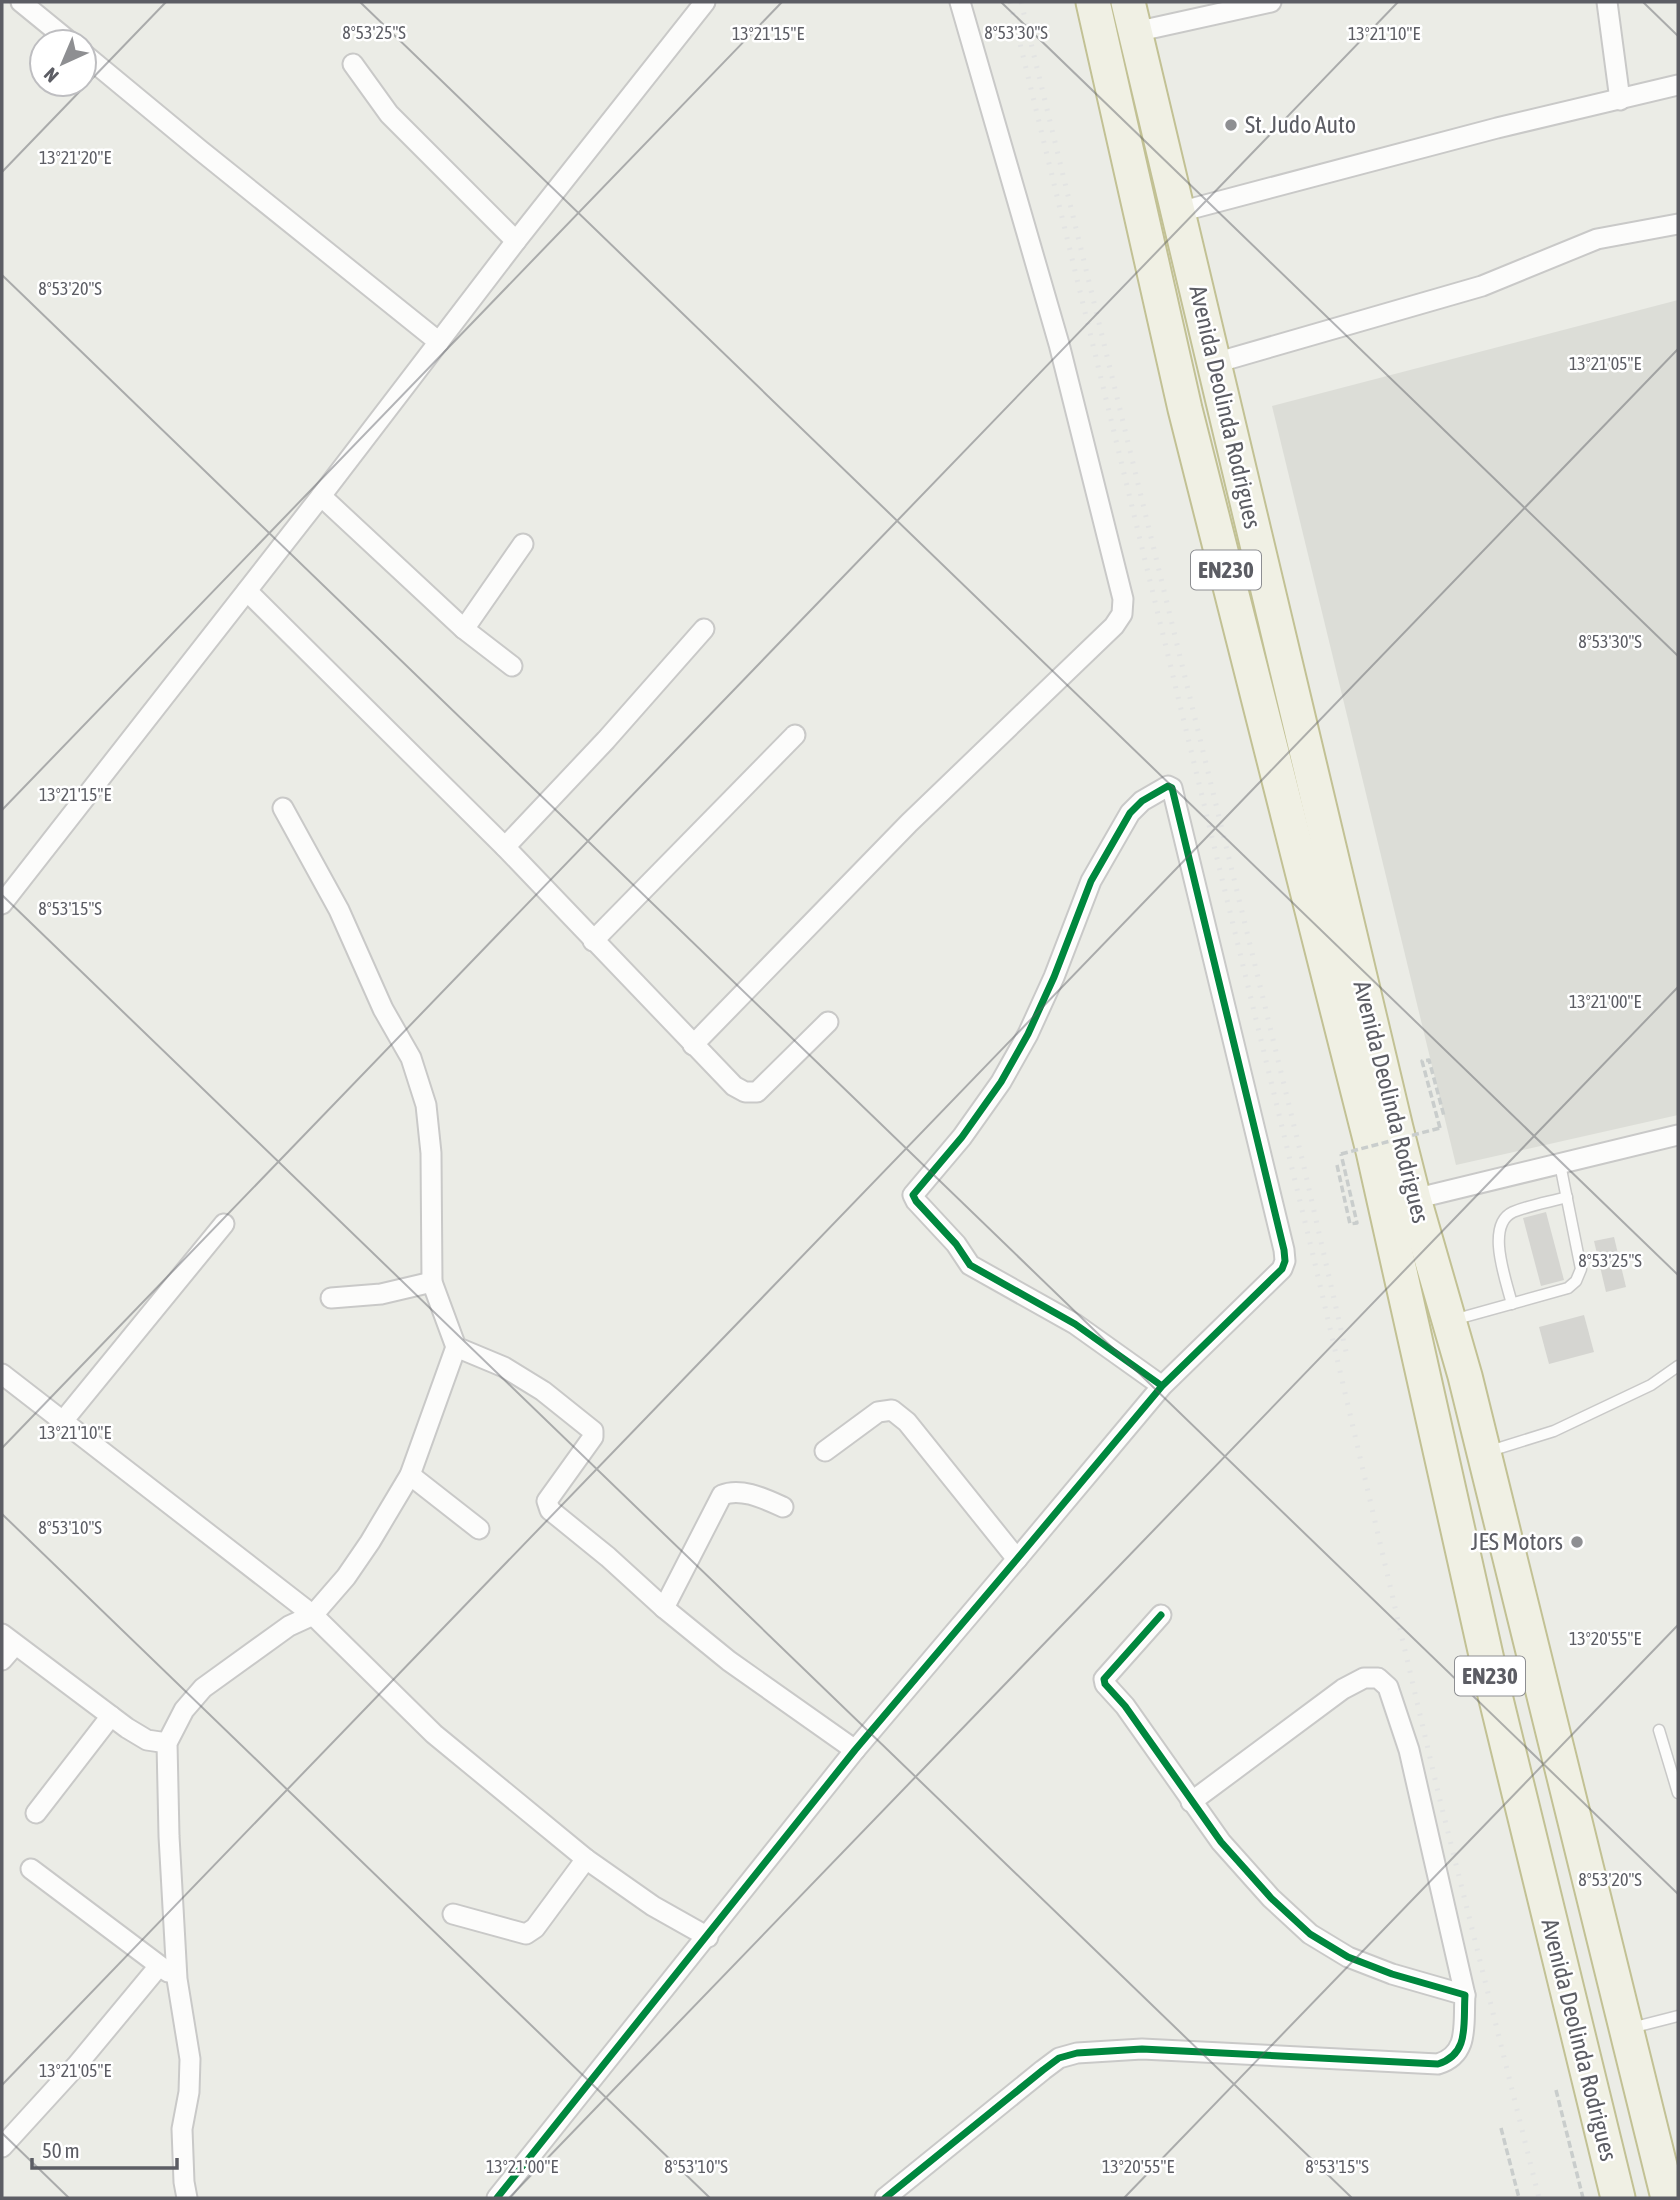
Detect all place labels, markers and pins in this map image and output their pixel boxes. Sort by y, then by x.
place label: St. Judo Auto [1245,111,1356,138]
marker: St. Judo Auto [1223,117,1239,133]
place label: JES Motors [1471,1528,1563,1555]
marker: JES Motors [1569,1534,1585,1550]

